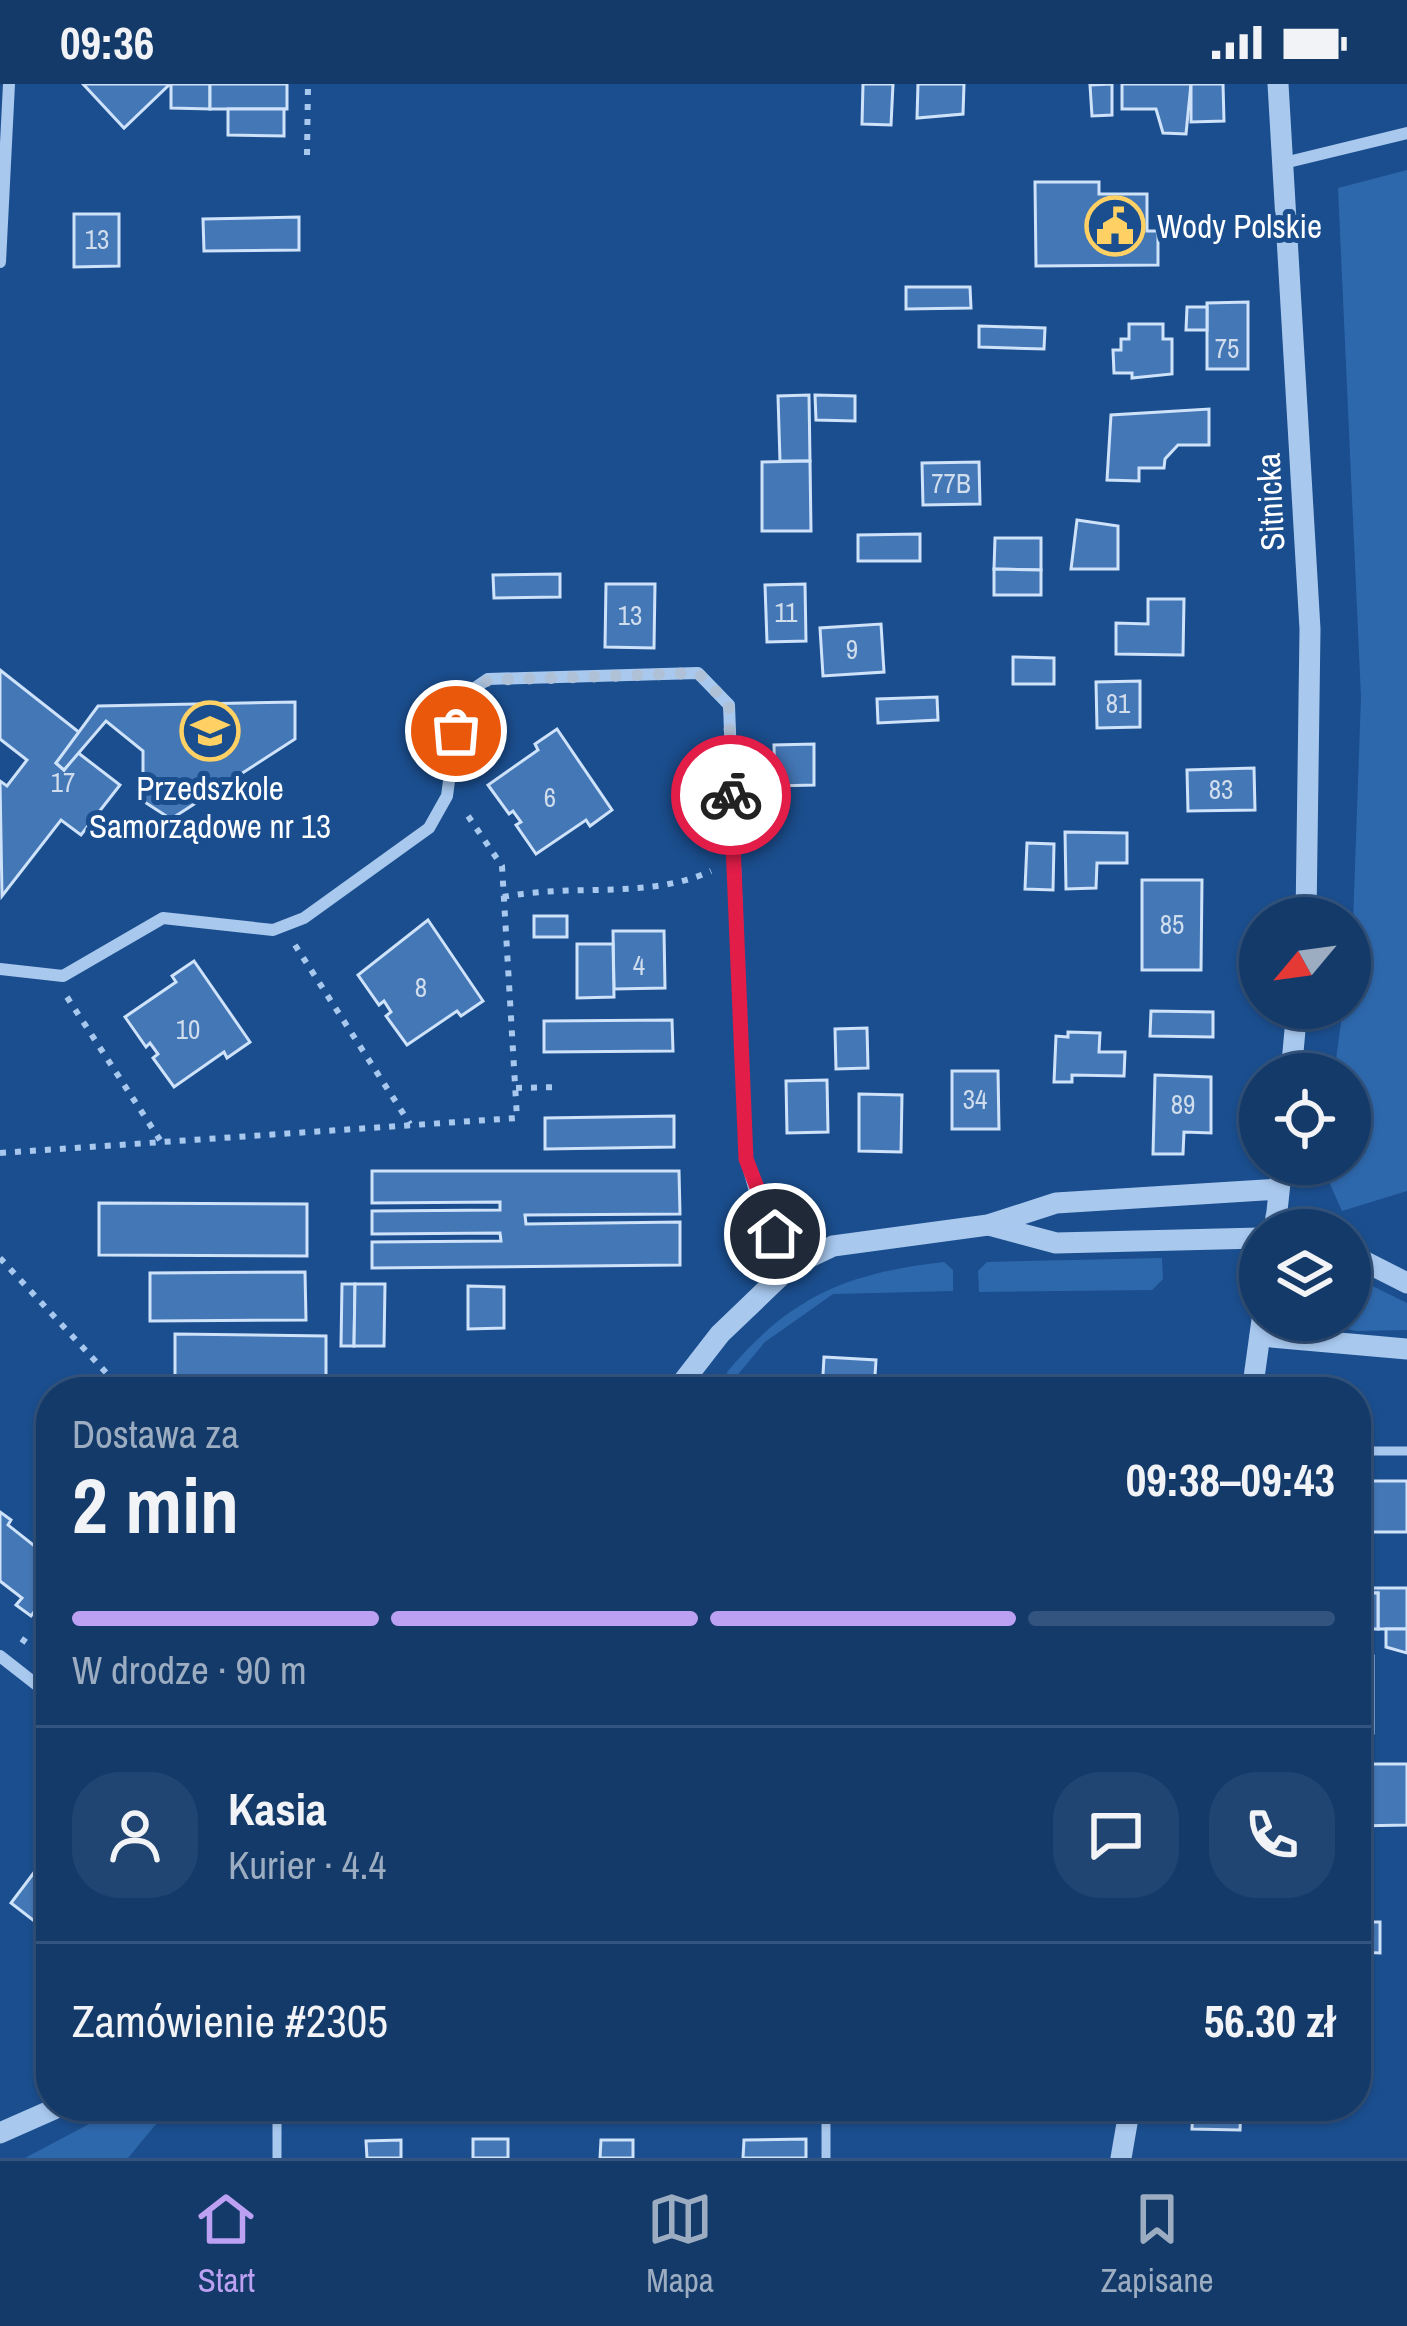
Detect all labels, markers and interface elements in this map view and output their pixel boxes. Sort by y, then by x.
text: 09:36 [60,12,154,73]
public building icon: Wody Polskie [1084,195,1146,257]
place label: Wody Polskie [1157,204,1322,248]
house number: 13 [85,221,109,257]
house number: 75 [1215,330,1239,366]
street label: Sitnicka [1245,452,1295,552]
house number: 77B [931,465,971,501]
house number: 11 [774,594,798,630]
house number: 13 [618,597,642,633]
house number: 9 [846,631,858,667]
pin [405,680,507,782]
house number: 81 [1106,685,1131,721]
icon: bag [423,698,489,764]
school or university icon: Przedszkole Samorządowe nr 13 [179,700,241,762]
courier [671,735,791,855]
icon: bike [698,762,764,828]
house number: 17 [51,764,75,800]
place label: Przedszkole Samorządowe nr 13 [89,766,331,848]
house number: 83 [1209,771,1233,807]
house number: 6 [544,779,556,815]
north arrow [1239,897,1371,1029]
map controls [1239,897,1371,1341]
house number: 85 [1160,906,1184,942]
house number: 4 [633,947,645,983]
house number: 8 [415,969,427,1005]
house number: 10 [176,1011,200,1047]
button: locate [1239,1053,1371,1185]
house number: 34 [963,1081,987,1117]
house number: 89 [1171,1086,1195,1122]
pin [724,1183,826,1285]
icon: home [742,1201,808,1267]
button: layers [1239,1209,1371,1341]
text: Dostawa za [72,1408,239,1460]
text: 09:38–09:43 [1126,1449,1335,1510]
text: 2 min [72,1452,239,1557]
text: W drodze · 90 m [72,1644,307,1696]
button: person [72,1772,198,1898]
button: chat [1053,1772,1179,1898]
button: phone [1209,1772,1335,1898]
text: Kasia [228,1778,326,1839]
text: Kurier · 4.4 [228,1839,386,1891]
text: Zamówienie #2305 [72,1990,388,2051]
text: 56.30 zł [1204,1990,1335,2051]
tab: Start [193,2186,259,2302]
tab: Mapa [646,2186,714,2302]
tab: Zapisane [1101,2186,1214,2302]

